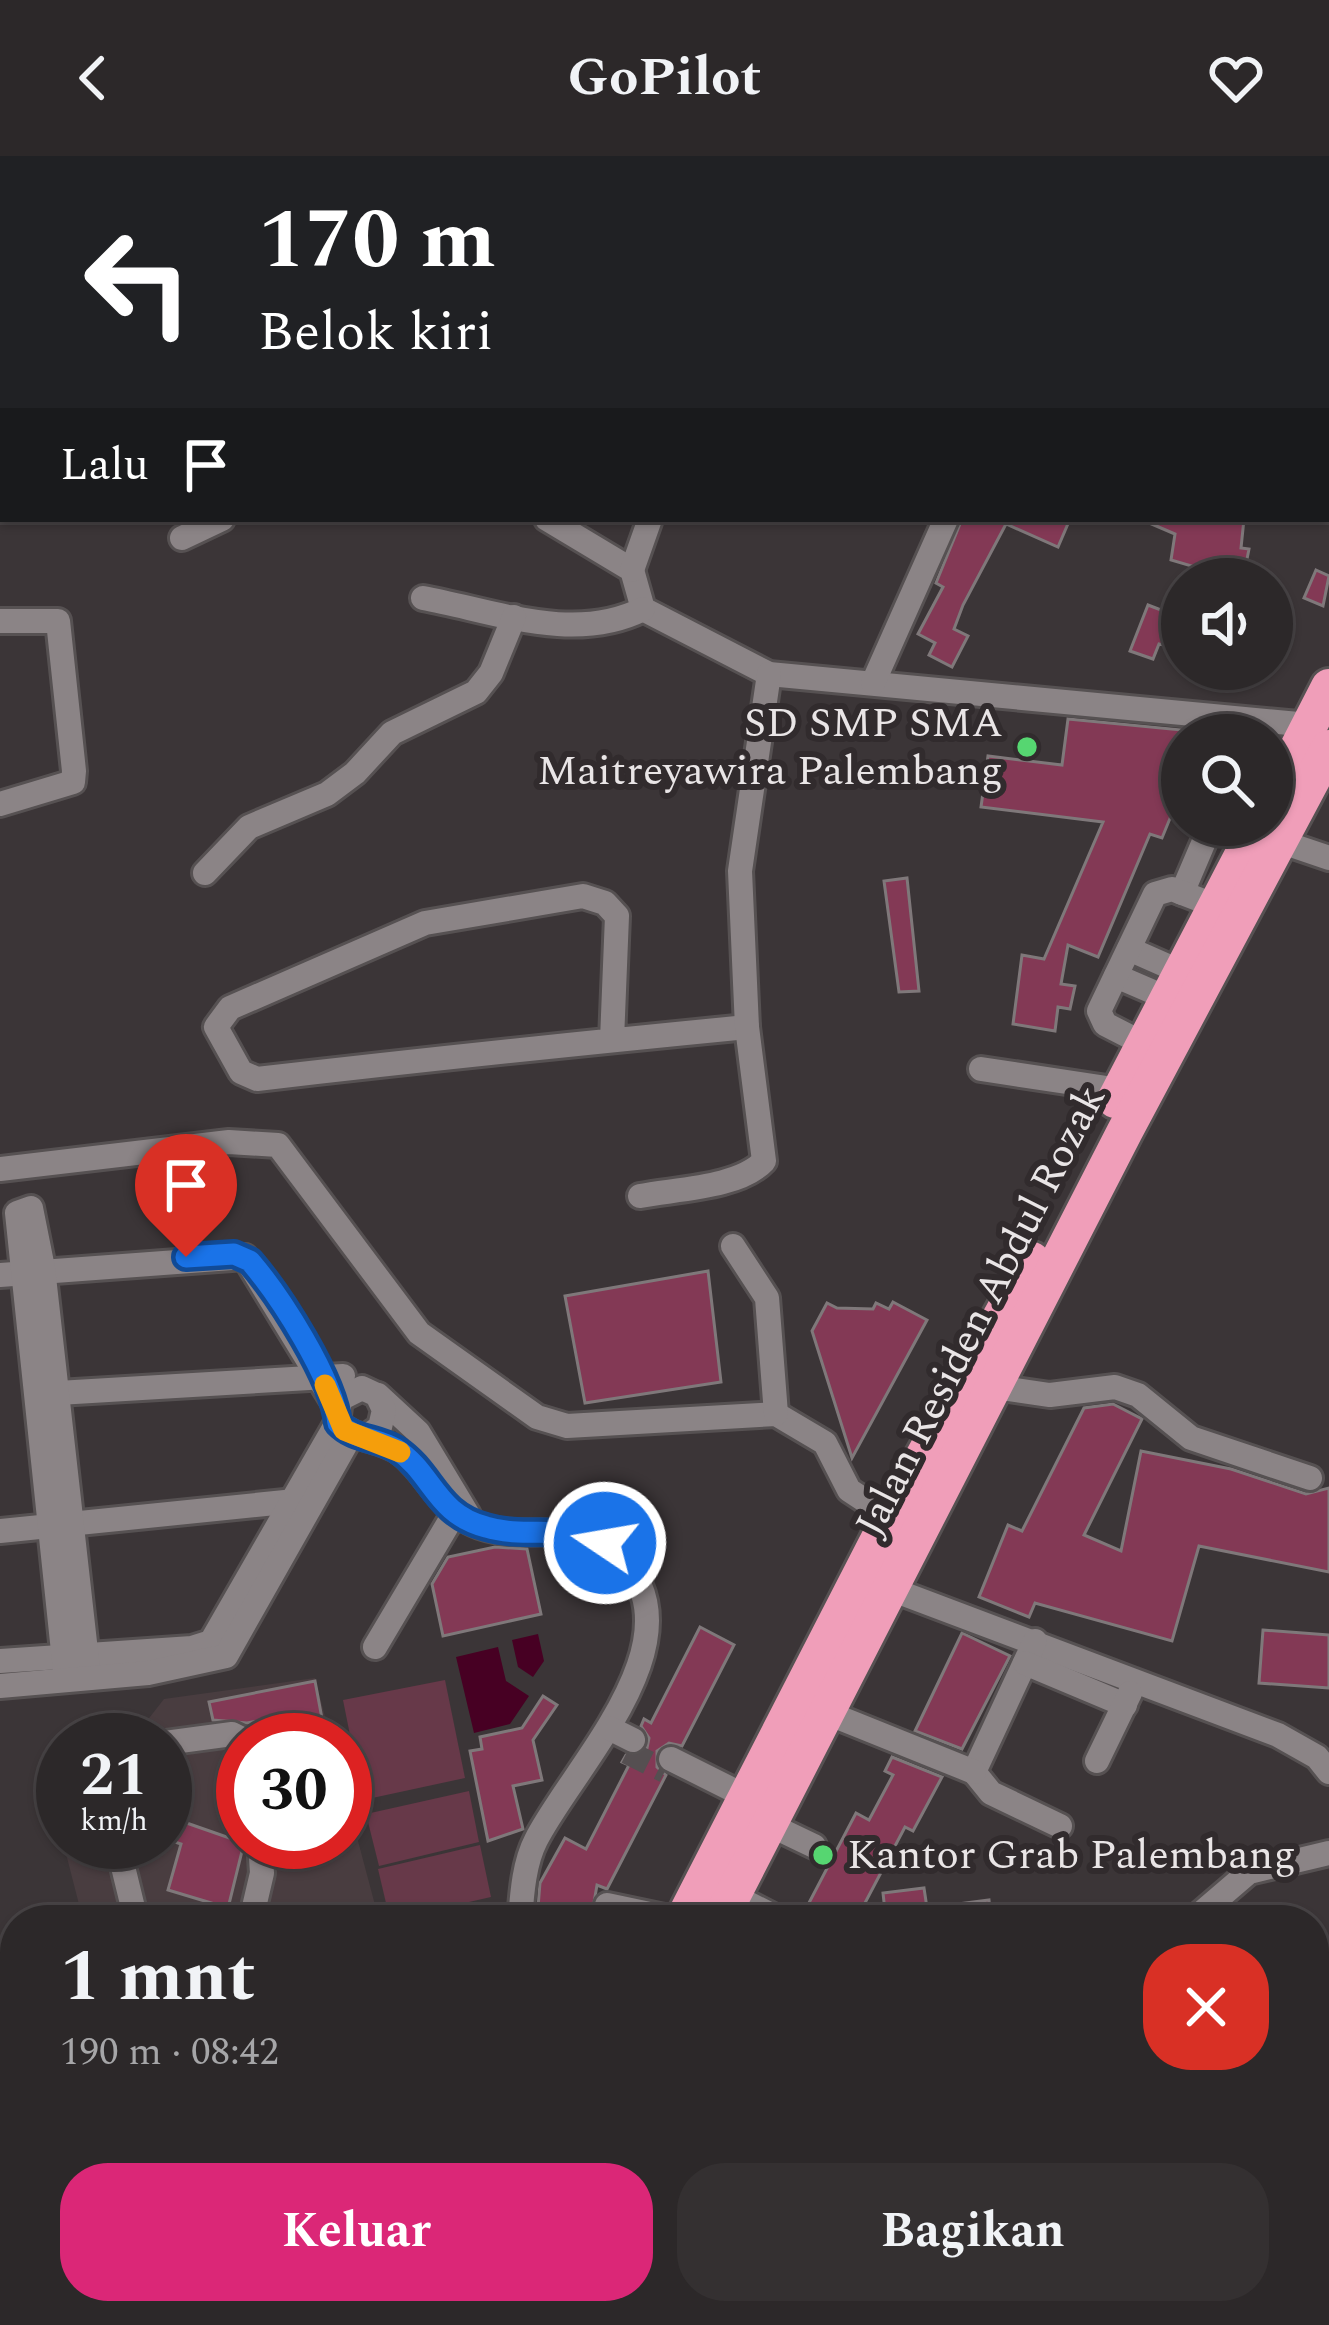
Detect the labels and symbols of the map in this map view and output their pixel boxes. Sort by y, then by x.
place label: SD SMP SMA Maitreyawira Palembang [537,692,1003,803]
marker: SD SMP SMA Maitreyawira Palembang [1014,734,1040,760]
street label: Jalan Residen Abdul Rozak [839,1074,1123,1548]
pin [135,1134,237,1257]
position arrow [542,1480,668,1606]
speed limit sign: 30 [216,1713,372,1869]
place label: Kantor Grab Palembang [847,1824,1296,1887]
marker: Kantor Grab Palembang [810,1842,836,1868]

